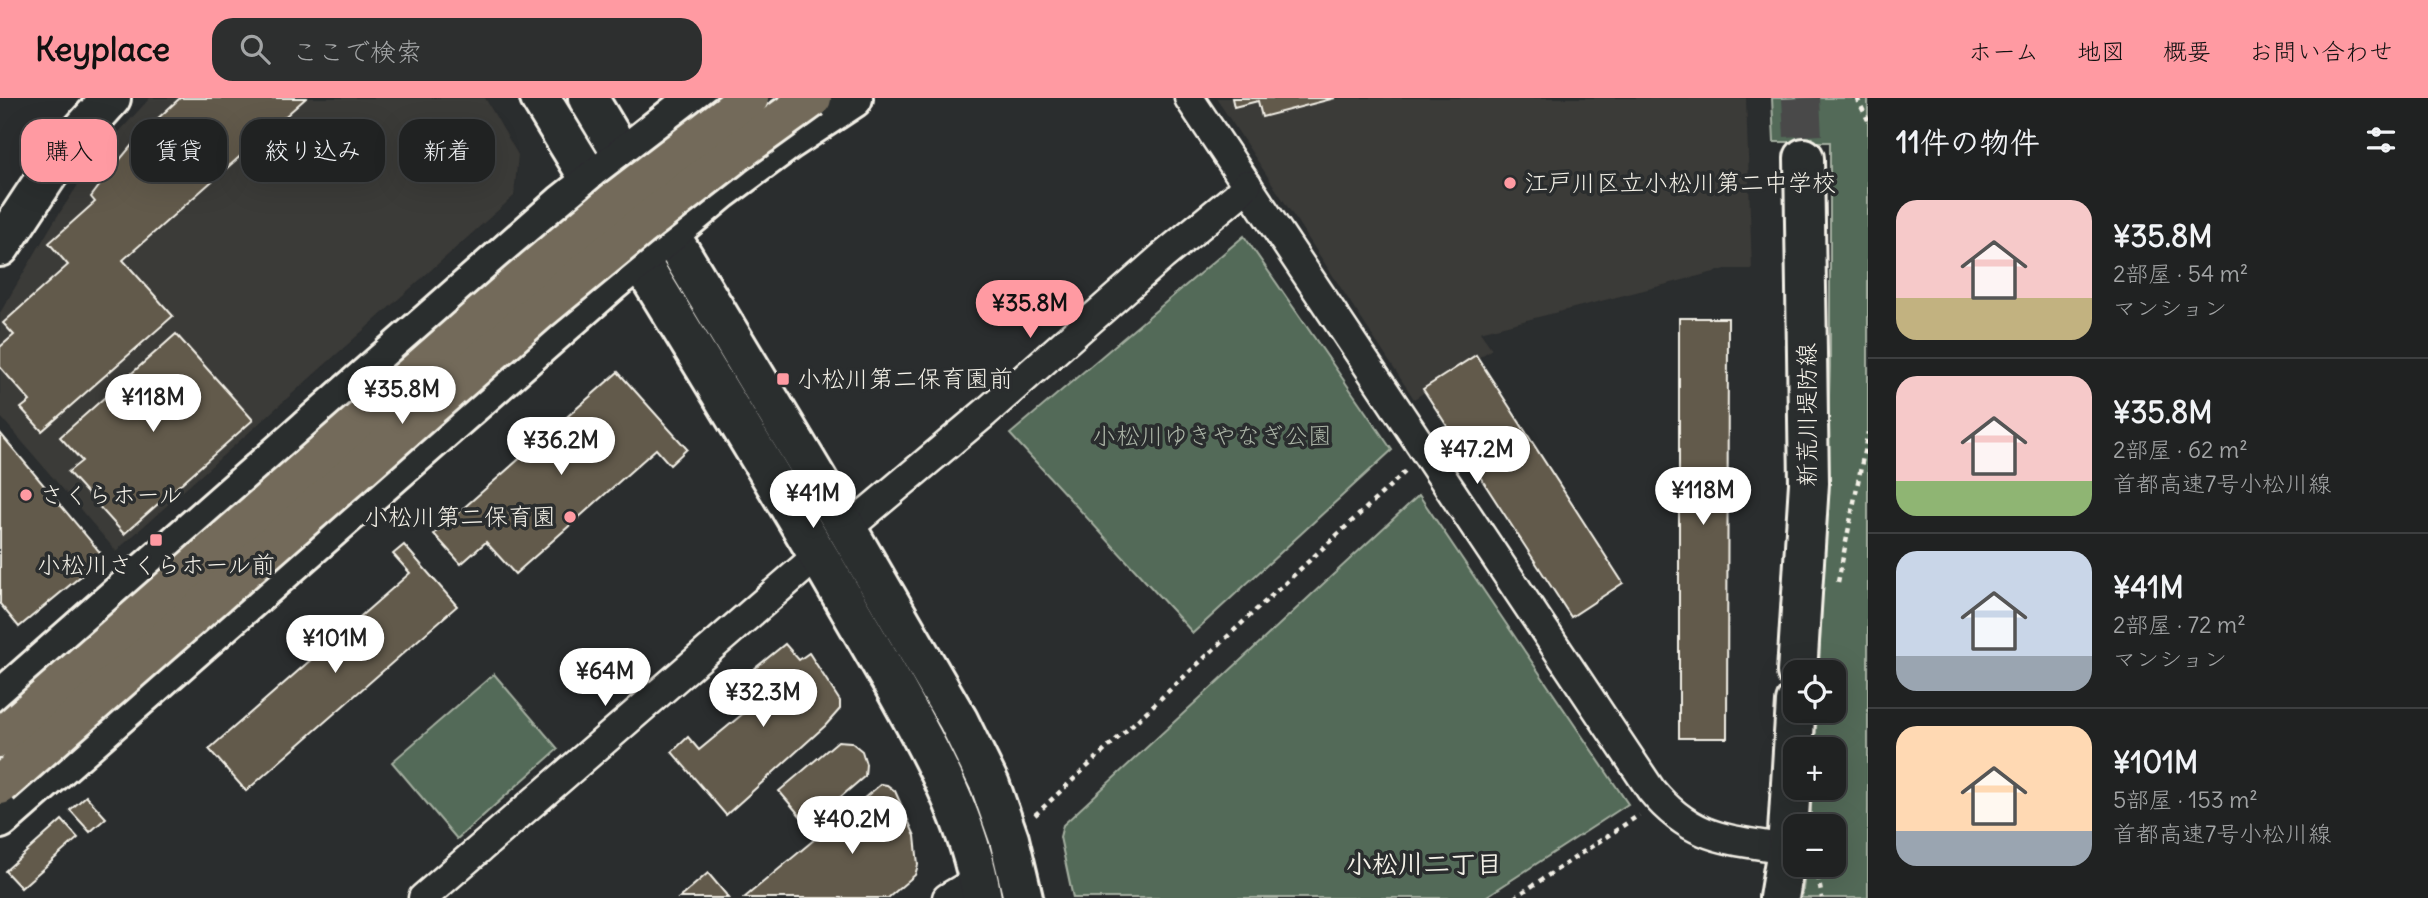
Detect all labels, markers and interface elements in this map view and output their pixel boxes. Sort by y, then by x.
search box [212,18,702,81]
text: Keyplace [35,28,170,70]
icon: search [236,30,274,68]
text: ここで検索 [292,35,422,68]
text: ホーム [1968,36,2039,66]
text: 地図 [2077,36,2125,66]
text: 概要 [2163,36,2211,66]
text: お問い合わせ [2249,36,2393,66]
chip: 購入 [21,119,117,182]
chip: 賃貸 [131,119,227,182]
chip: 絞り込み [241,119,385,182]
chip: 新着 [399,119,495,182]
icon: filters [2362,121,2400,159]
text: 11件の物件 [1896,123,2040,161]
place label: 江戸川区立小松川第二中学校 [1524,167,1836,197]
marker: 江戸川区立小松川第二中学校 [1502,175,1518,191]
text: ¥35.8M [2113,217,2213,255]
icon: home [1952,228,2036,312]
text: 2部屋 · 54 m² [2113,259,2248,288]
pin: ¥35.8M [973,280,1087,340]
text: ¥35.8M [992,288,1068,317]
text: マンション [2113,293,2227,322]
street label: 新荒川堤防線 [1791,343,1821,487]
place label: 小松川第二保育園前 [797,363,1013,393]
pin: ¥35.8M [345,366,459,426]
marker: 小松川第二保育園前 [775,371,791,387]
pin: ¥118M [104,374,202,434]
text: ¥35.8M [364,374,440,403]
text: ¥118M [121,382,185,411]
text: ¥35.8M [2113,393,2213,431]
icon: home [1952,404,2036,488]
pin: ¥36.2M [504,418,618,477]
park label: 小松川ゆきやなぎ公園 [1092,420,1332,450]
text: ¥36.2M [523,425,599,454]
pin: ¥47.2M [1420,426,1534,486]
text: ¥47.2M [1440,434,1514,463]
text: 2部屋 · 62 m² [2113,435,2248,464]
pin: ¥118M [1654,468,1752,527]
text: 首都高速7号小松川線 [2113,469,2331,498]
pin: ¥41M [772,470,854,530]
text: ¥118M [1671,475,1735,504]
text: ¥41M [786,478,840,507]
place label: さくらホール [40,479,183,509]
marker: さくらホール [18,487,34,503]
place label: 小松川第二保育園 [364,501,556,531]
marker: 小松川第二保育園 [562,509,578,525]
marker: 小松川さくらホール前 [148,532,164,548]
place label: 小松川さくらホール前 [37,549,275,579]
text: ¥41M [2113,568,2184,606]
icon: home [1952,579,2036,663]
text: 2部屋 · 72 m² [2113,610,2246,639]
pin: ¥101M [286,616,384,675]
text: ¥101M [302,623,368,652]
text: マンション [2113,644,2227,673]
pin: ¥64M [564,648,646,708]
text: ¥64M [576,656,634,685]
map controls [1783,660,1846,877]
button: locate [1783,660,1846,723]
pin: ¥32.3M [706,670,820,729]
text: ¥32.3M [725,677,801,706]
button: + [1783,737,1846,800]
text: ¥101M [2113,743,2198,781]
icon: home [1952,754,2036,838]
text: 5部屋 · 153 m² [2113,785,2258,814]
pin: ¥40.2M [795,796,909,856]
text: ¥40.2M [813,804,891,833]
button: − [1783,814,1846,877]
text: 首都高速7号小松川線 [2113,819,2331,848]
district label: 小松川二丁目 [1346,847,1502,880]

